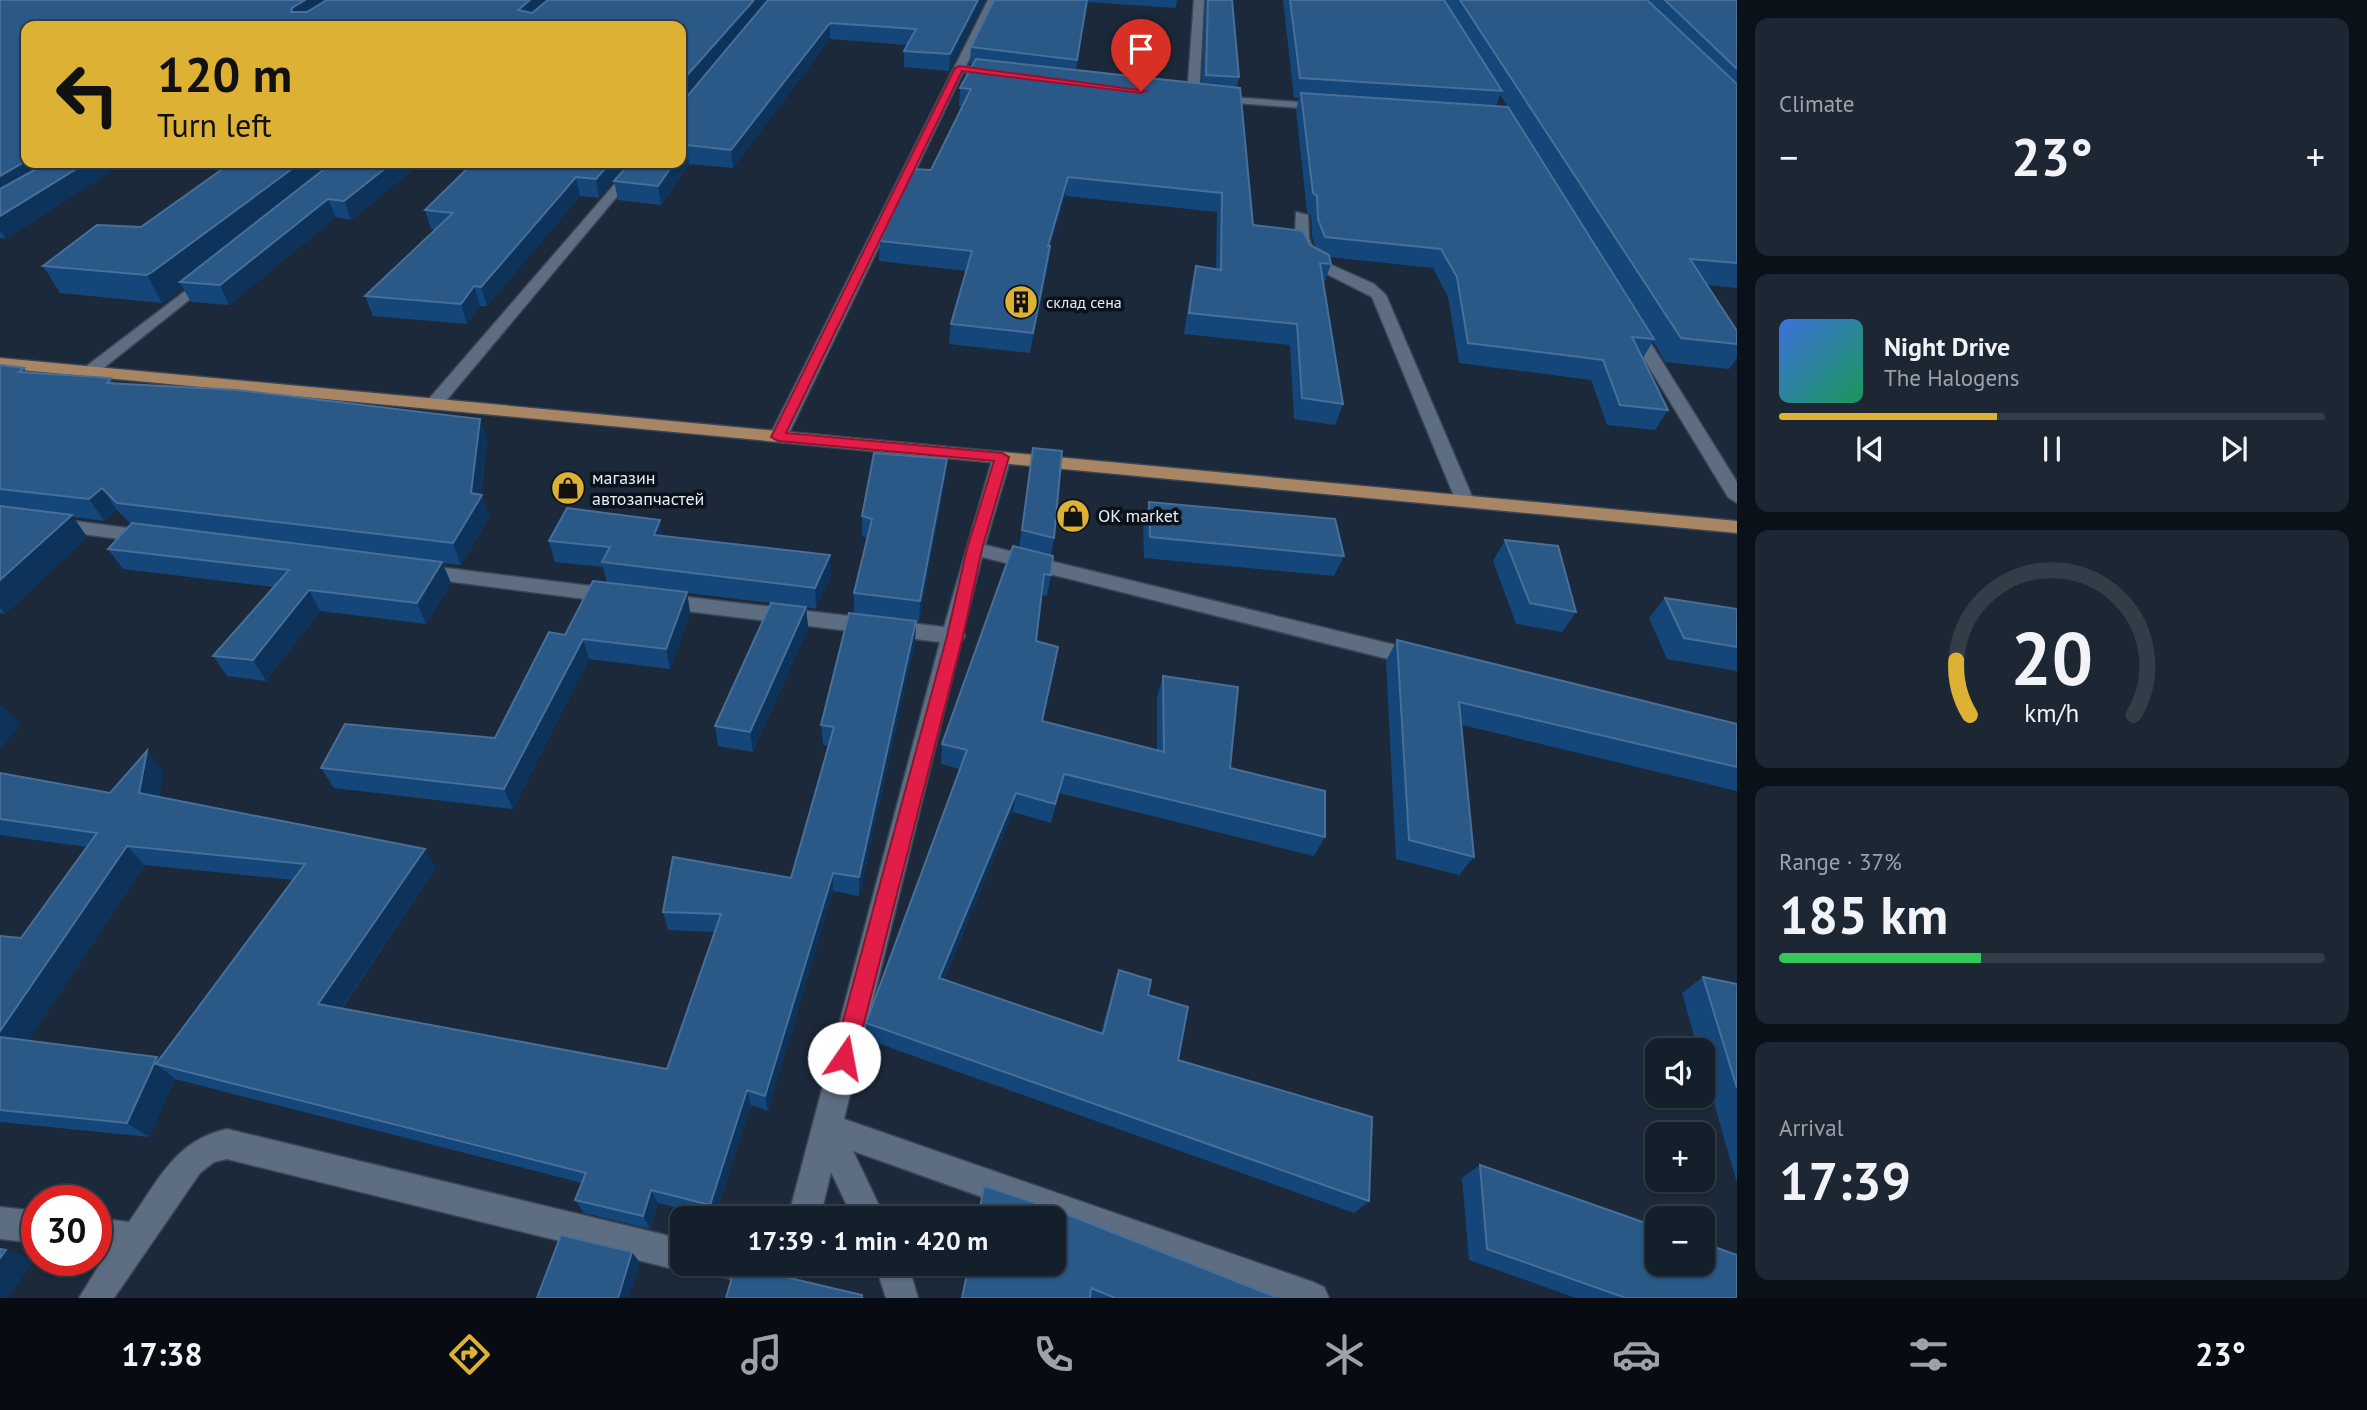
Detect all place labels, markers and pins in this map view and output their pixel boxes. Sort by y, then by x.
pin [1111,19,1171,91]
building icon: склад сена [1002,283,1040,321]
place label: склад сена [1046,292,1122,312]
place label: магазин автозапчастей [592,466,704,510]
shop icon: магазин автозапчастей [549,469,587,507]
shop icon: OK market [1054,497,1092,535]
place label: OK market [1098,504,1179,527]

